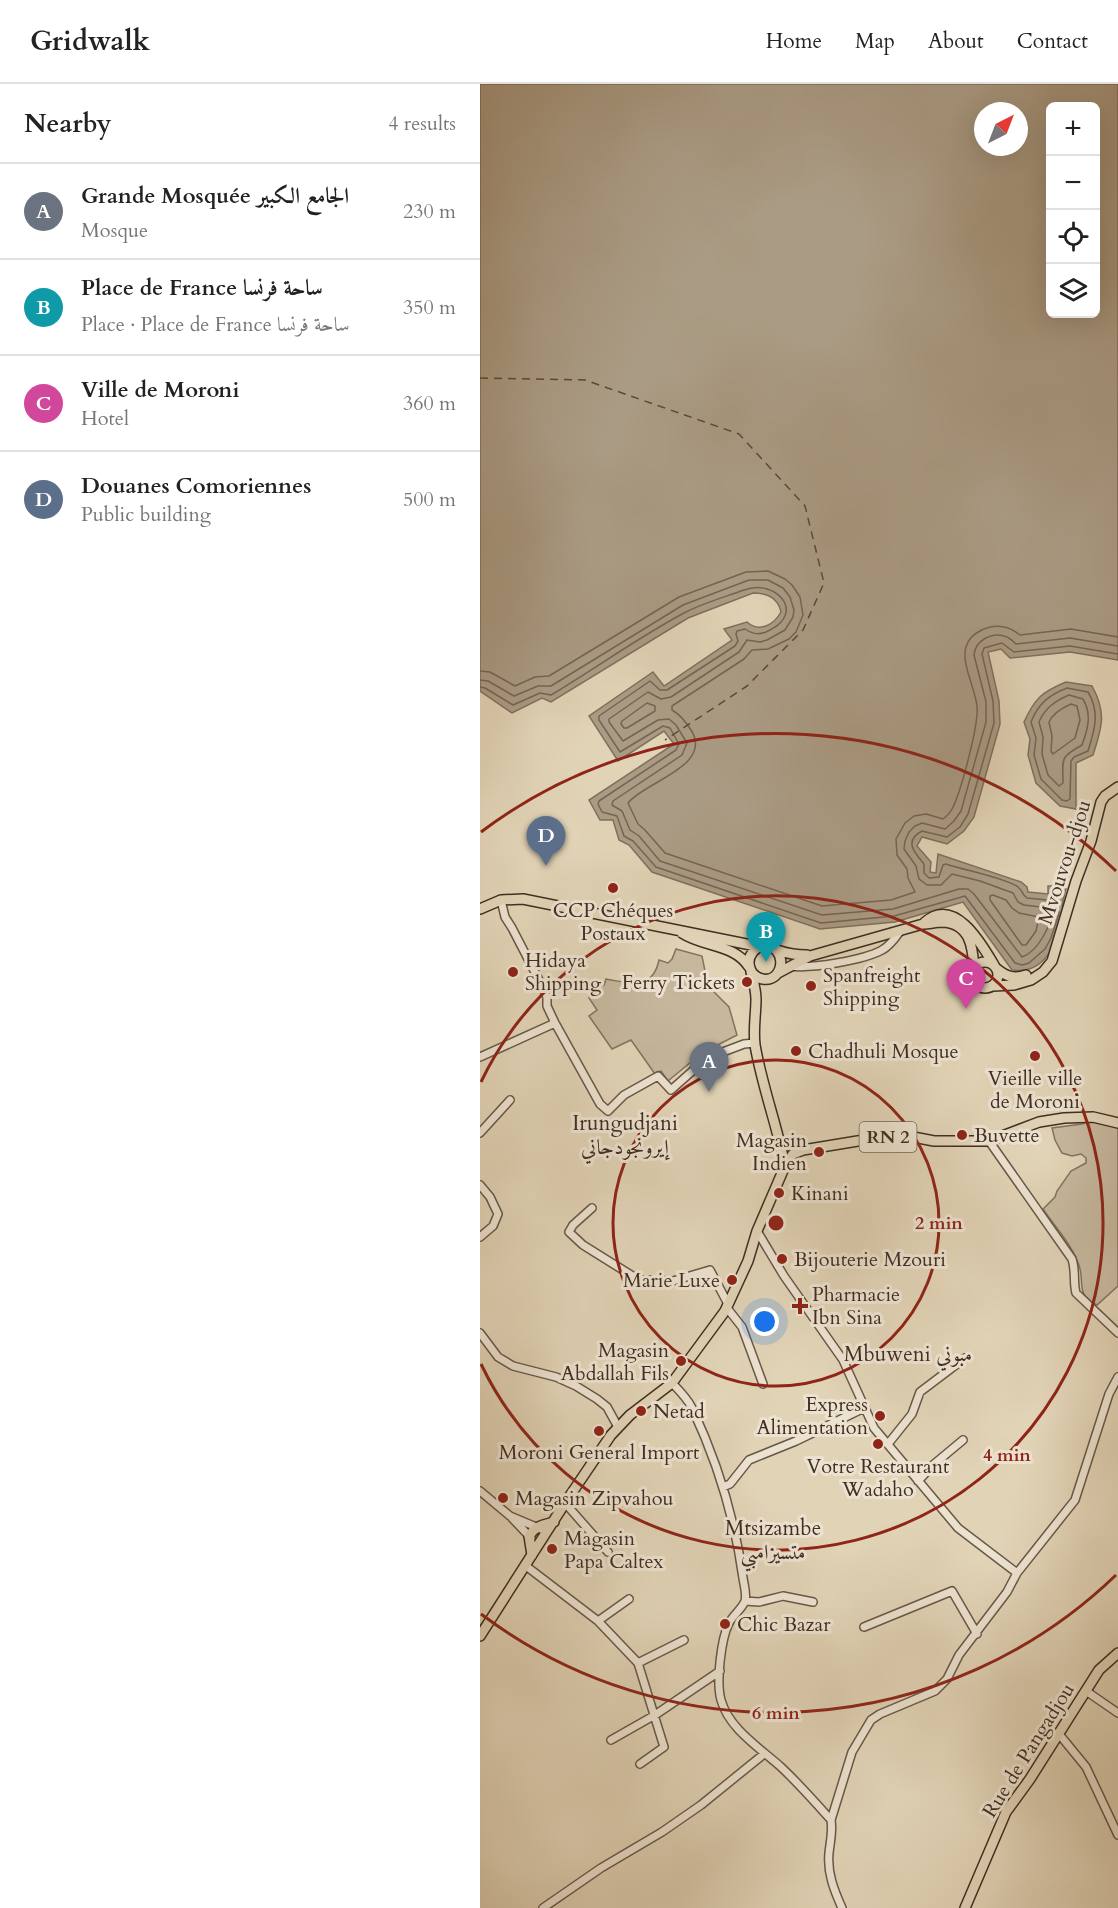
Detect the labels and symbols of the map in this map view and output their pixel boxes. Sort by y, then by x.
north arrow [974,102,1028,156]
street label: Mvouvou-djou [1032,796,1097,928]
pin: D [526,816,566,866]
marker: CCP Chéques Postaux [606,881,620,895]
place label: CCP Chéques Postaux [553,897,673,947]
pin: B [746,912,786,962]
place label: Hidaya Shipping [525,947,602,997]
pin: C [946,960,986,1009]
place label: Spanfreight Shipping [823,962,921,1012]
marker: Hidaya Shipping [506,965,520,979]
place label: Ferry Tickets [622,969,735,996]
marker: Ferry Tickets [740,975,754,989]
marker: Spanfreight Shipping [804,979,818,993]
place label: Chadhuli Mosque [808,1038,959,1065]
pin: A [690,1042,728,1092]
marker: Chadhuli Mosque [789,1044,803,1058]
marker: Vieille ville de Moroni [1028,1049,1042,1063]
place label: Vieille ville de Moroni [988,1065,1082,1115]
district label: Irungudjani إيرونجودجاني [572,1109,678,1164]
road number: RN 2 [860,1122,916,1152]
place label: Buvette [974,1122,1040,1149]
place label: Magasin Indien [736,1127,808,1177]
marker: Buvette [955,1128,969,1142]
marker: Magasin Indien [812,1145,826,1159]
place label: Kinani [791,1180,849,1207]
marker: Kinani [772,1186,786,1200]
text: 2 min [915,1211,963,1236]
centre of rings [766,1213,786,1233]
place label: Bijouterie Mzouri [794,1246,946,1273]
marker: Bijouterie Mzouri [775,1252,789,1266]
place label: Marie Luxe [623,1267,720,1294]
marker: Marie Luxe [725,1273,739,1287]
place label: Pharmacie Ibn Sina [812,1281,900,1331]
marker: Pharmacie Ibn Sina [793,1299,807,1313]
your location [750,1307,779,1336]
place label: Magasin Abdallah Fils [561,1337,670,1387]
district label: Mbuweni مبوني [844,1340,972,1371]
marker: Magasin Abdallah Fils [674,1354,688,1368]
place label: Express Alimentation [757,1391,869,1441]
place label: Netad [653,1398,705,1425]
marker: Netad [634,1404,648,1418]
marker: Express Alimentation [873,1409,887,1423]
marker: Moroni General Import [592,1424,606,1438]
marker: Votre Restaurant Wadaho [871,1437,885,1451]
place label: Moroni General Import [499,1439,700,1466]
text: 4 min [983,1443,1031,1468]
place label: Votre Restaurant Wadaho [807,1453,950,1503]
place label: Magasin Zipvahou [515,1485,673,1512]
marker: Magasin Zipvahou [496,1491,510,1505]
district label: Mtsizambe متسيزامبي [725,1514,821,1572]
place label: Magasin Papa Caltex [564,1525,664,1575]
marker: Magasin Papa Caltex [545,1542,559,1556]
place label: Chic Bazar [737,1611,831,1638]
marker: Chic Bazar [718,1617,732,1631]
street label: Rue de Pangadjou [976,1678,1081,1823]
text: 6 min [752,1701,800,1726]

